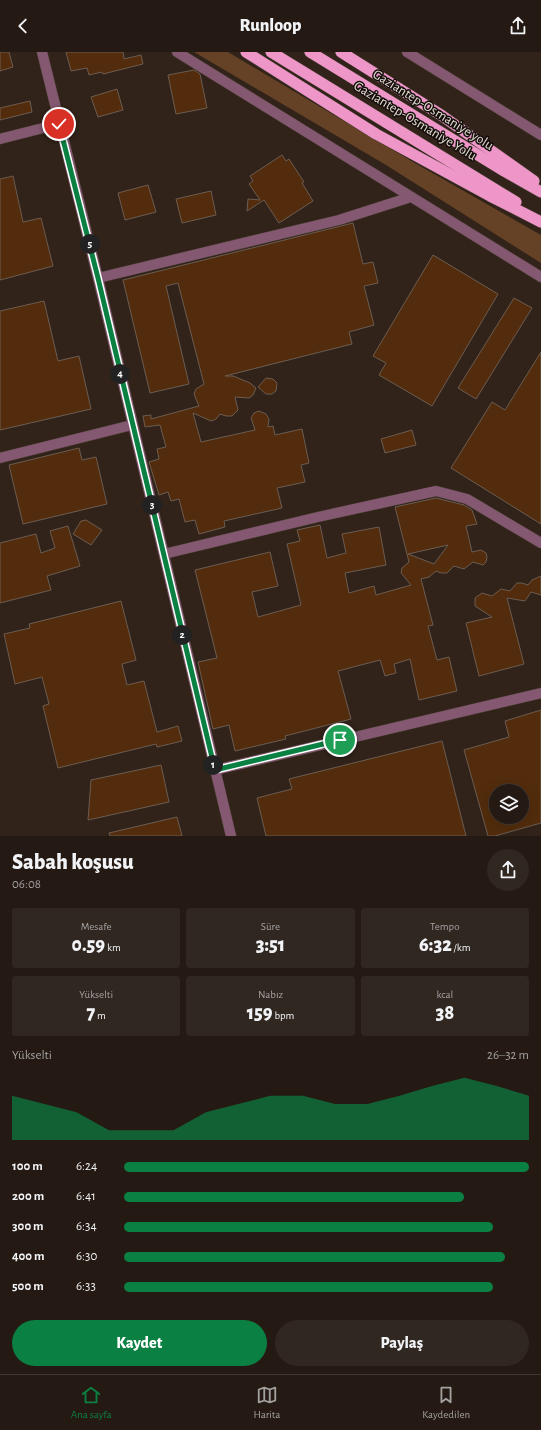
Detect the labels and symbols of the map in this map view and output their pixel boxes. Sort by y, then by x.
street label: Gaziantep-Osmaniye yolu [370,67,496,153]
street label: Gaziantep-Osmaniye Yolu [351,79,479,163]
pin [42,107,76,141]
pin: 5 [80,234,100,254]
pin: 4 [110,364,130,384]
pin: 3 [142,495,162,515]
pin: 2 [172,625,192,645]
pin [323,723,357,757]
pin: 1 [203,755,223,775]

